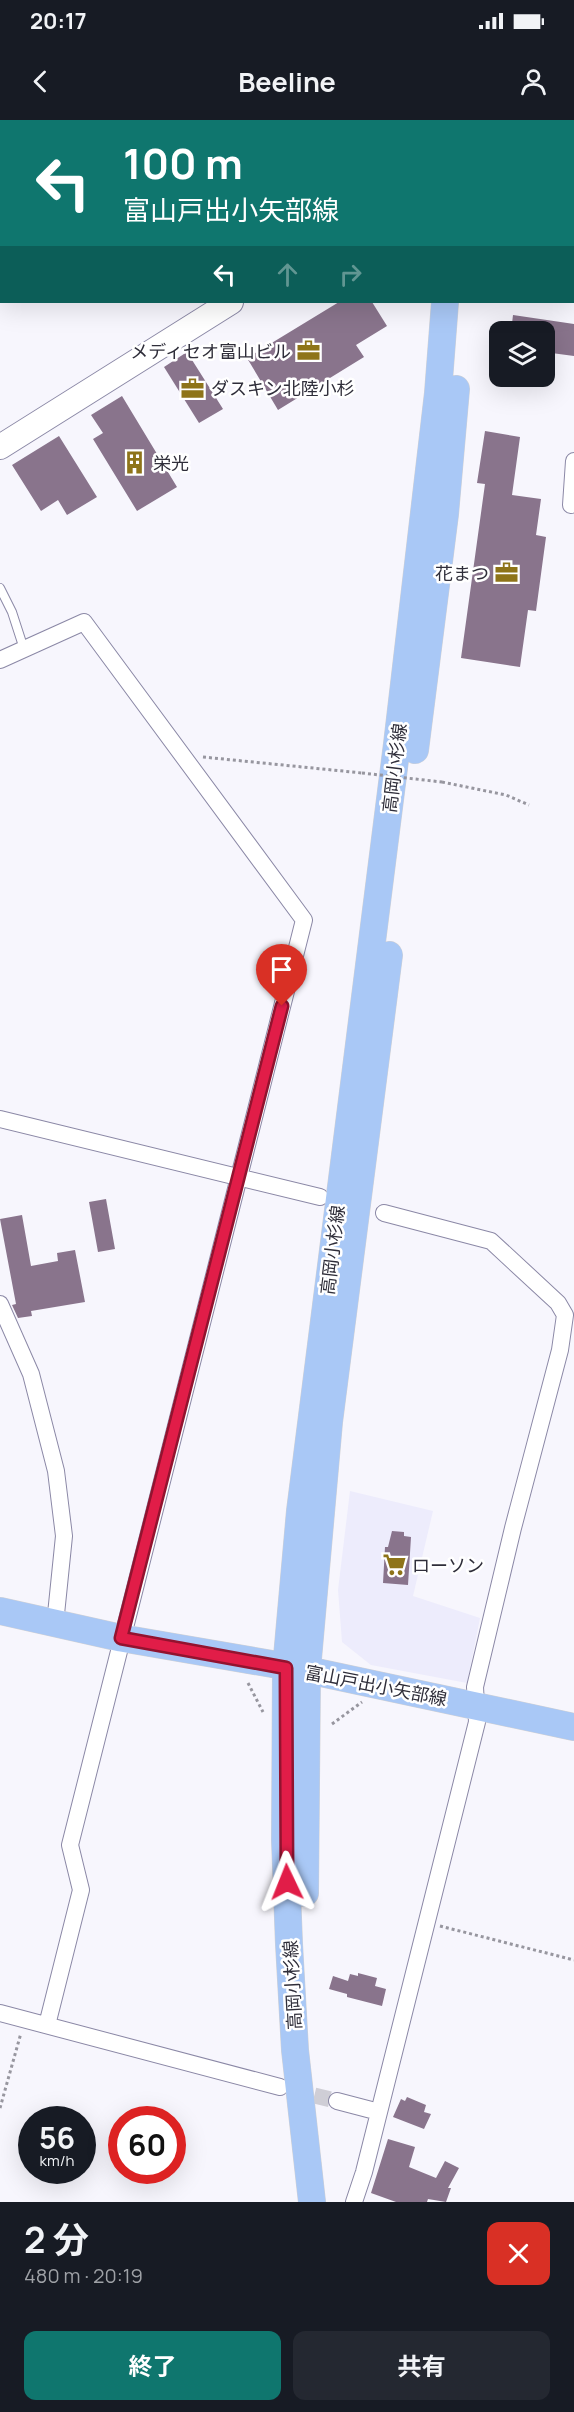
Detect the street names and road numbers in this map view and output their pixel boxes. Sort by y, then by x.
street label: 高岡小杉線 [377,722,411,814]
street label: 高岡小杉線 [315,1204,349,1296]
street label: 富山戸出小矢部線 [303,1659,449,1711]
street label: 高岡小杉線 [278,1939,306,2031]

